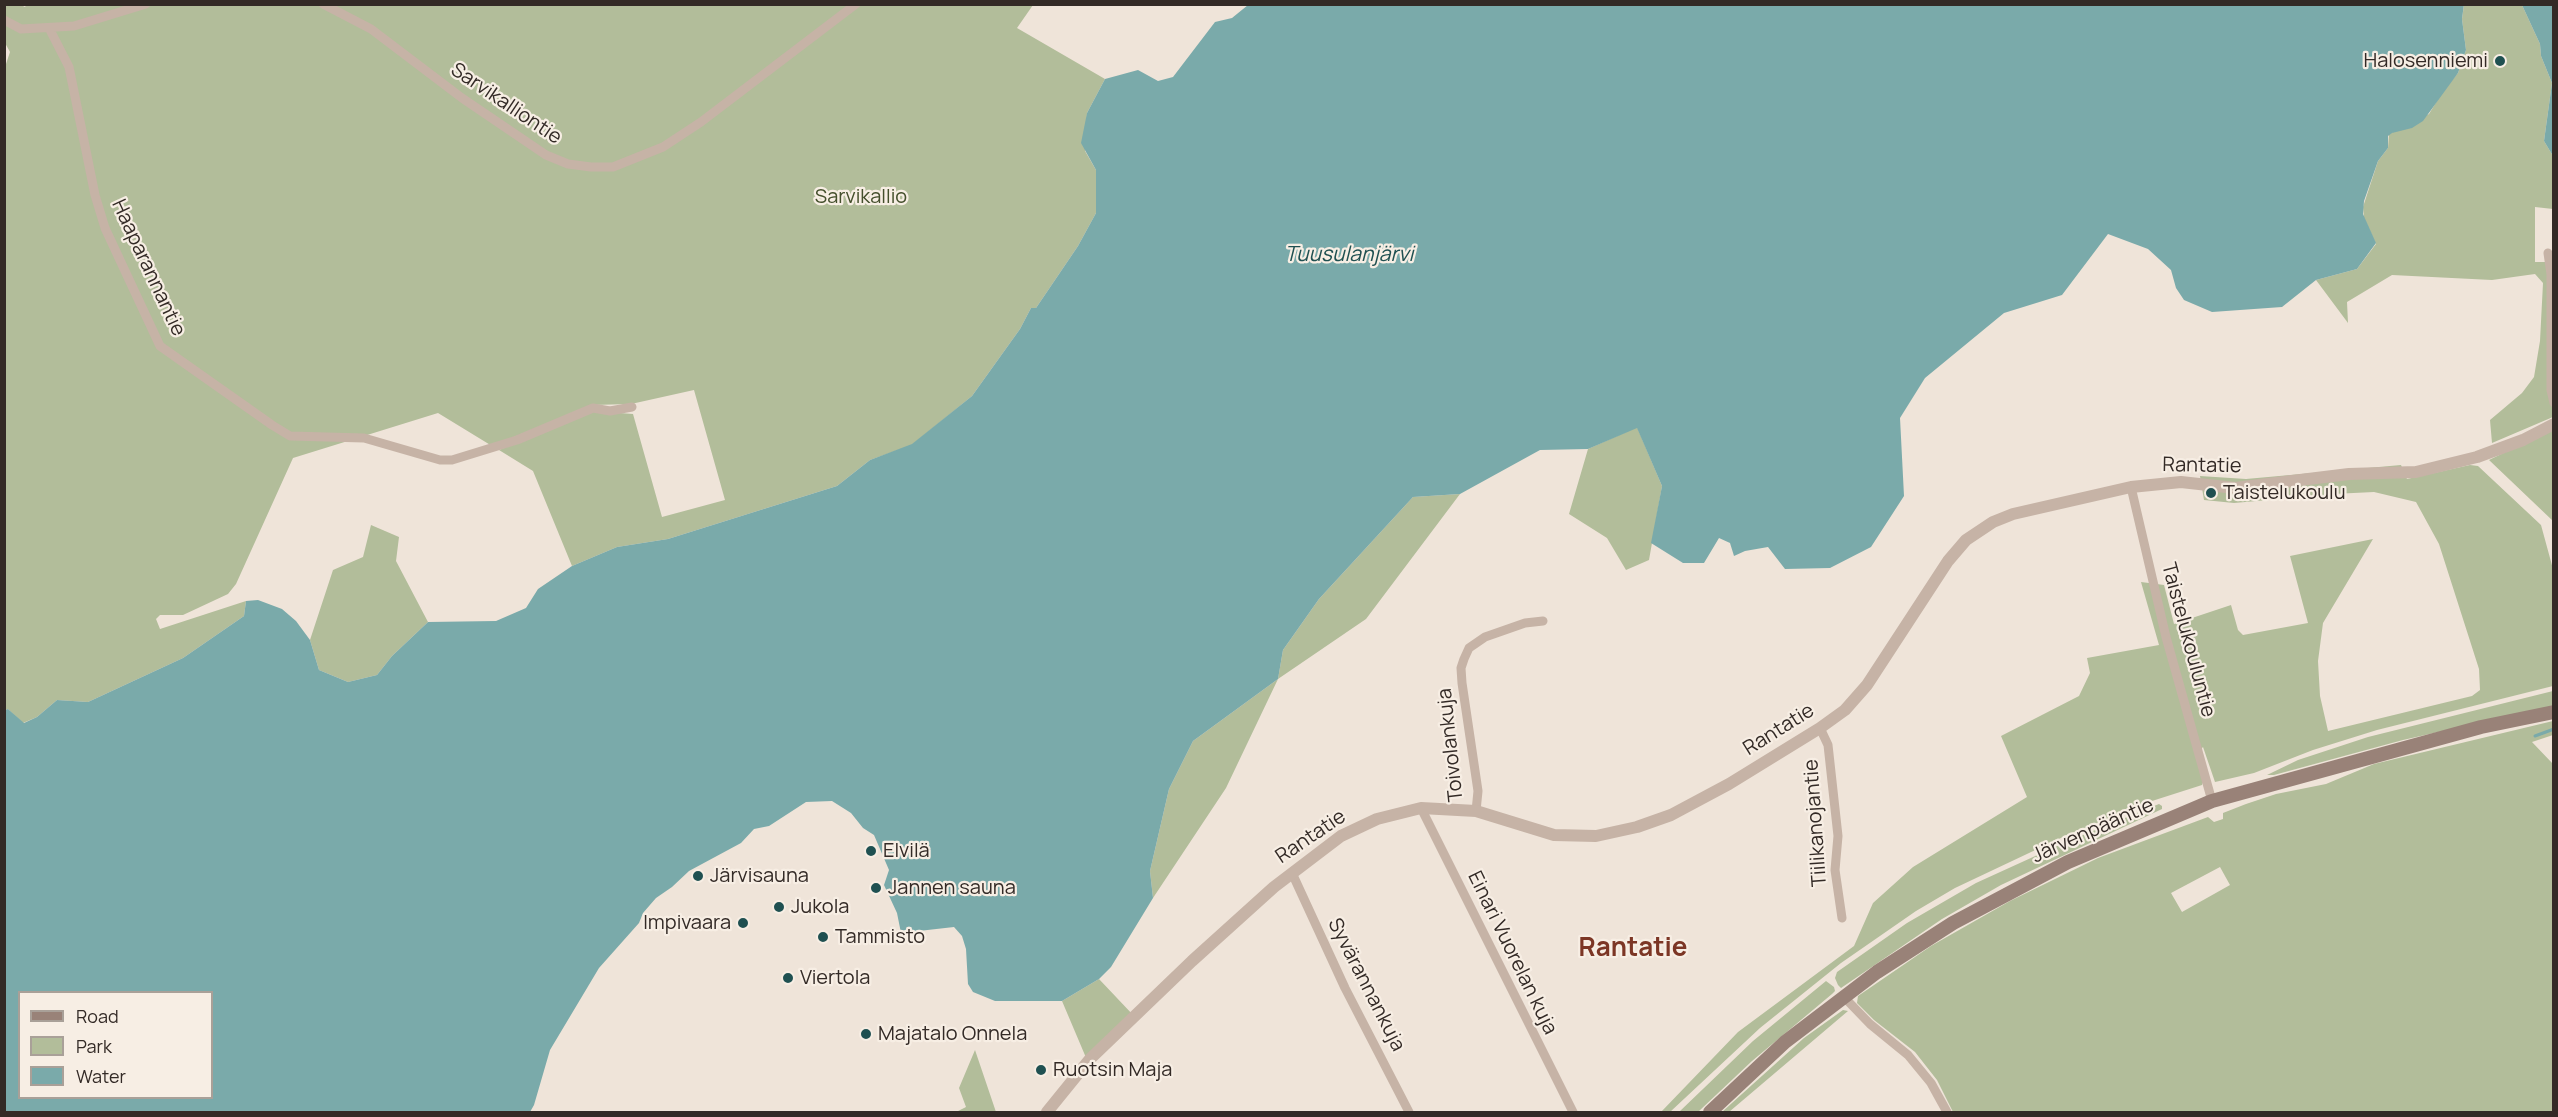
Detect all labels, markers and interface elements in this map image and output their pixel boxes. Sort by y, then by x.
place label: Halosenniemi [2363,49,2488,73]
marker: Halosenniemi [2493,54,2507,68]
street label: Sarvikalliontie [446,58,566,150]
park label: Sarvikallio [815,185,907,209]
street label: Haaparannantie [106,196,190,340]
water label: Tuusulanjärvi [1284,242,1414,268]
street label: Rantatie [2162,453,2242,479]
place label: Taistelukoulu [2223,481,2346,505]
marker: Taistelukoulu [2204,486,2218,500]
street label: Taistelukouluntie [2156,560,2220,720]
street label: Toivolankuja [1433,687,1469,803]
street label: Rantatie [1739,699,1819,761]
street label: Tiilikanojantie [1800,758,1832,888]
street label: Järvenpääntie [2028,793,2158,869]
street label: Rantatie [1272,805,1350,869]
place label: Elvilä [883,839,930,863]
marker: Elvilä [864,844,878,858]
place label: Järvisauna [710,864,809,888]
street label: Einari Vuorelan kuja [1462,868,1562,1038]
marker: Järvisauna [691,869,705,883]
place label: Jannen sauna [888,876,1016,900]
marker: Jannen sauna [869,881,883,895]
place label: Jukola [791,895,849,919]
marker: Jukola [772,900,786,914]
place label: Impivaara [643,911,731,935]
street label: Syvärannankuja [1322,915,1410,1055]
marker: Impivaara [736,916,750,930]
place label: Tammisto [835,925,925,949]
marker: Tammisto [816,930,830,944]
district label: Rantatie [1579,933,1687,965]
place label: Viertola [800,966,870,990]
marker: Viertola [781,971,795,985]
legend [18,991,213,1099]
text: Road [76,1004,119,1028]
place label: Majatalo Onnela [878,1022,1027,1046]
marker: Majatalo Onnela [859,1027,873,1041]
text: Park [76,1034,112,1058]
place label: Ruotsin Maja [1053,1058,1172,1082]
marker: Ruotsin Maja [1034,1063,1048,1077]
text: Water [76,1064,126,1088]

